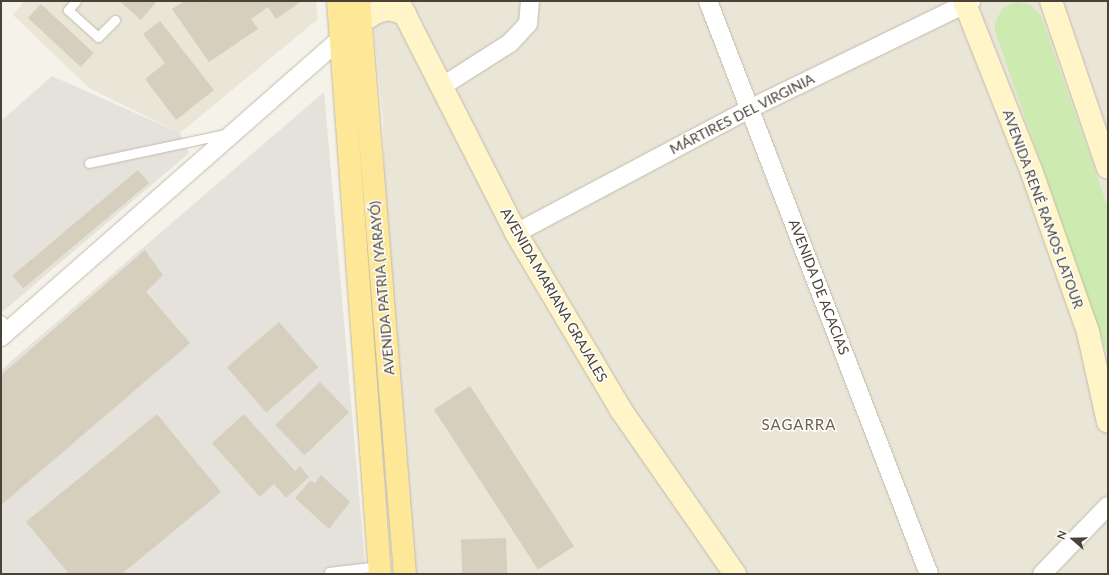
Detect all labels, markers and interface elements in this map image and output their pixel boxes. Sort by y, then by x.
street label: MÁRTIRES DEL VIRGINIA [666,70,818,158]
street label: AVENIDA RENÉ RAMOS LATOUR [999,107,1087,311]
street label: AVENIDA PATRIA (YARAYÓ) [366,200,398,376]
street label: AVENIDA MARIANA GRAJALES [497,204,611,386]
street label: AVENIDA DE ACACIAS [785,216,853,358]
district label: SAGARRA [762,416,836,434]
north arrow [1053,519,1093,559]
text: N [1054,529,1069,541]

